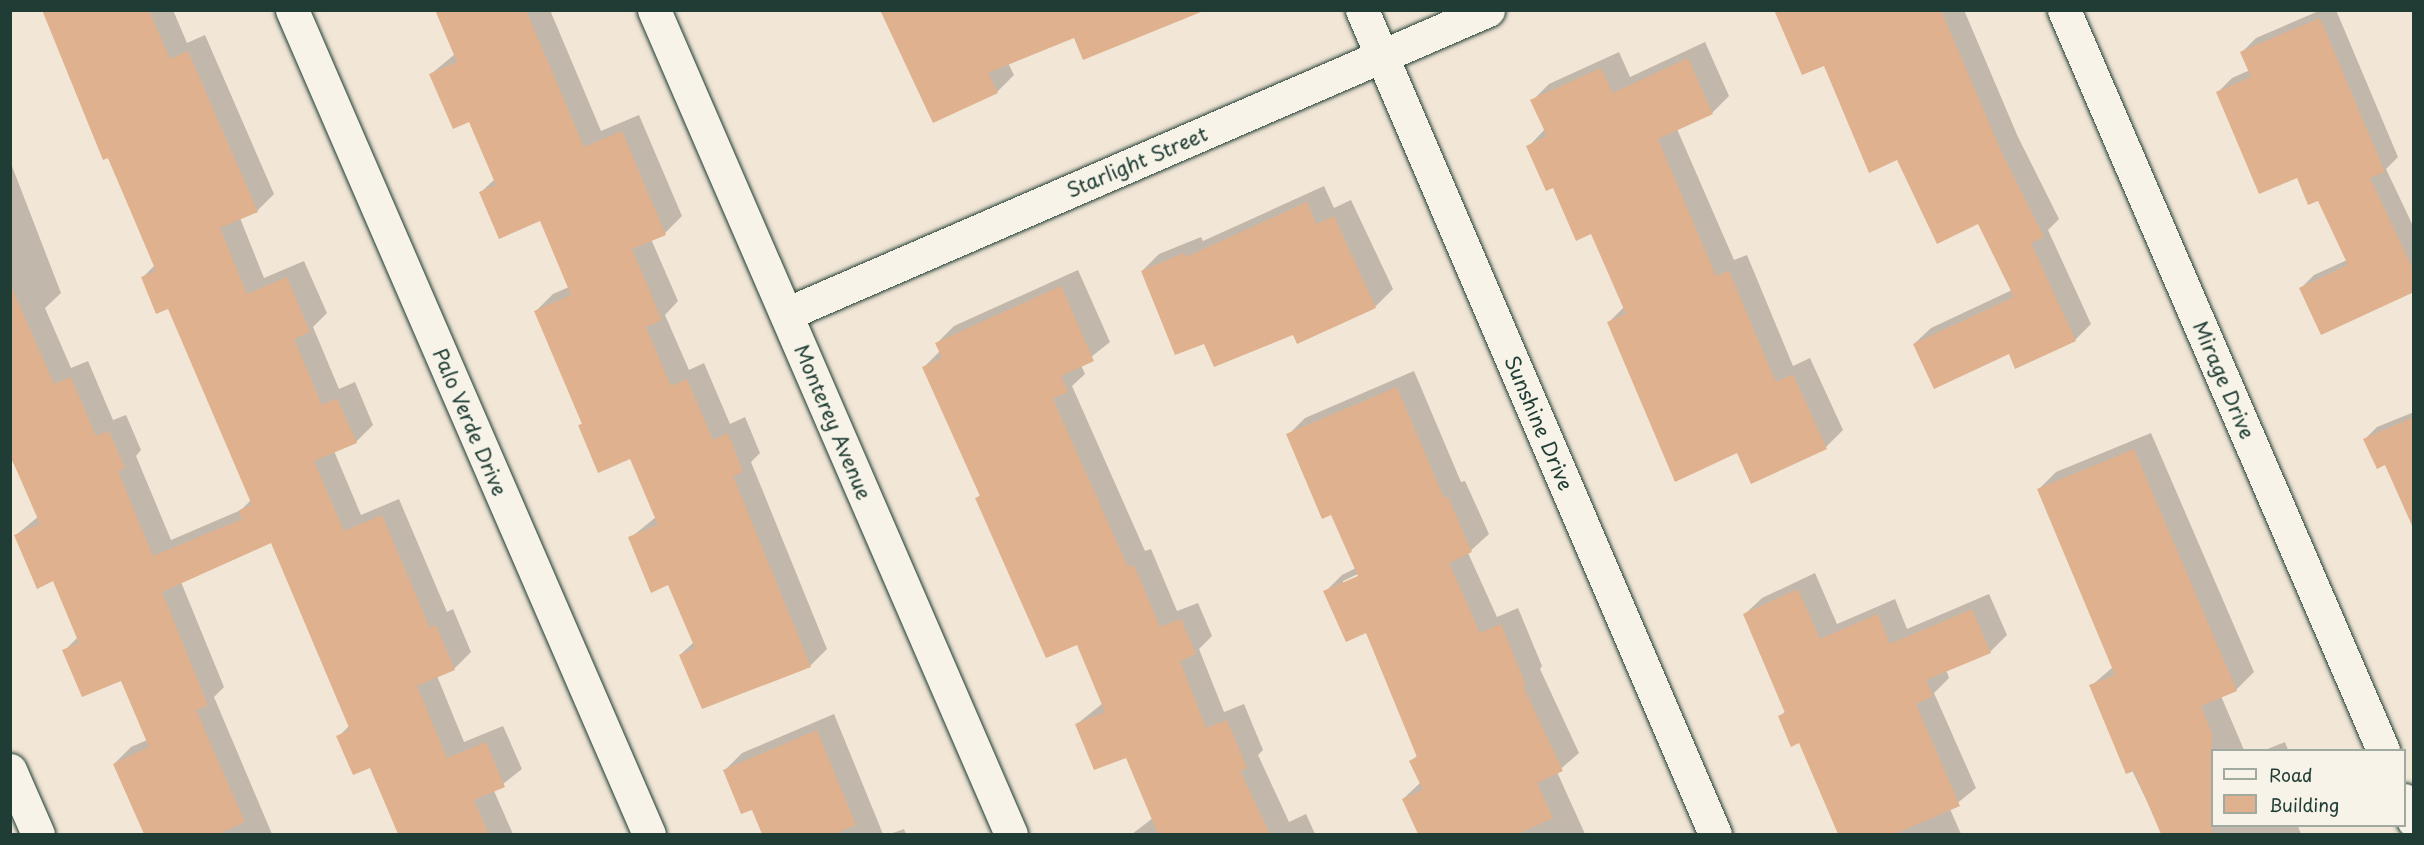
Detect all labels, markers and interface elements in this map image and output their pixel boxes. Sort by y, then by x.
street label: Starlight Street [1063,122,1211,202]
street label: Mirage Drive [2188,317,2260,443]
street label: Monterey Avenue [789,340,877,504]
street label: Palo Verde Drive [428,344,512,500]
street label: Sunshine Drive [1500,352,1578,494]
legend [2211,749,2406,827]
text: Road [2269,761,2313,788]
text: Building [2269,791,2339,818]

